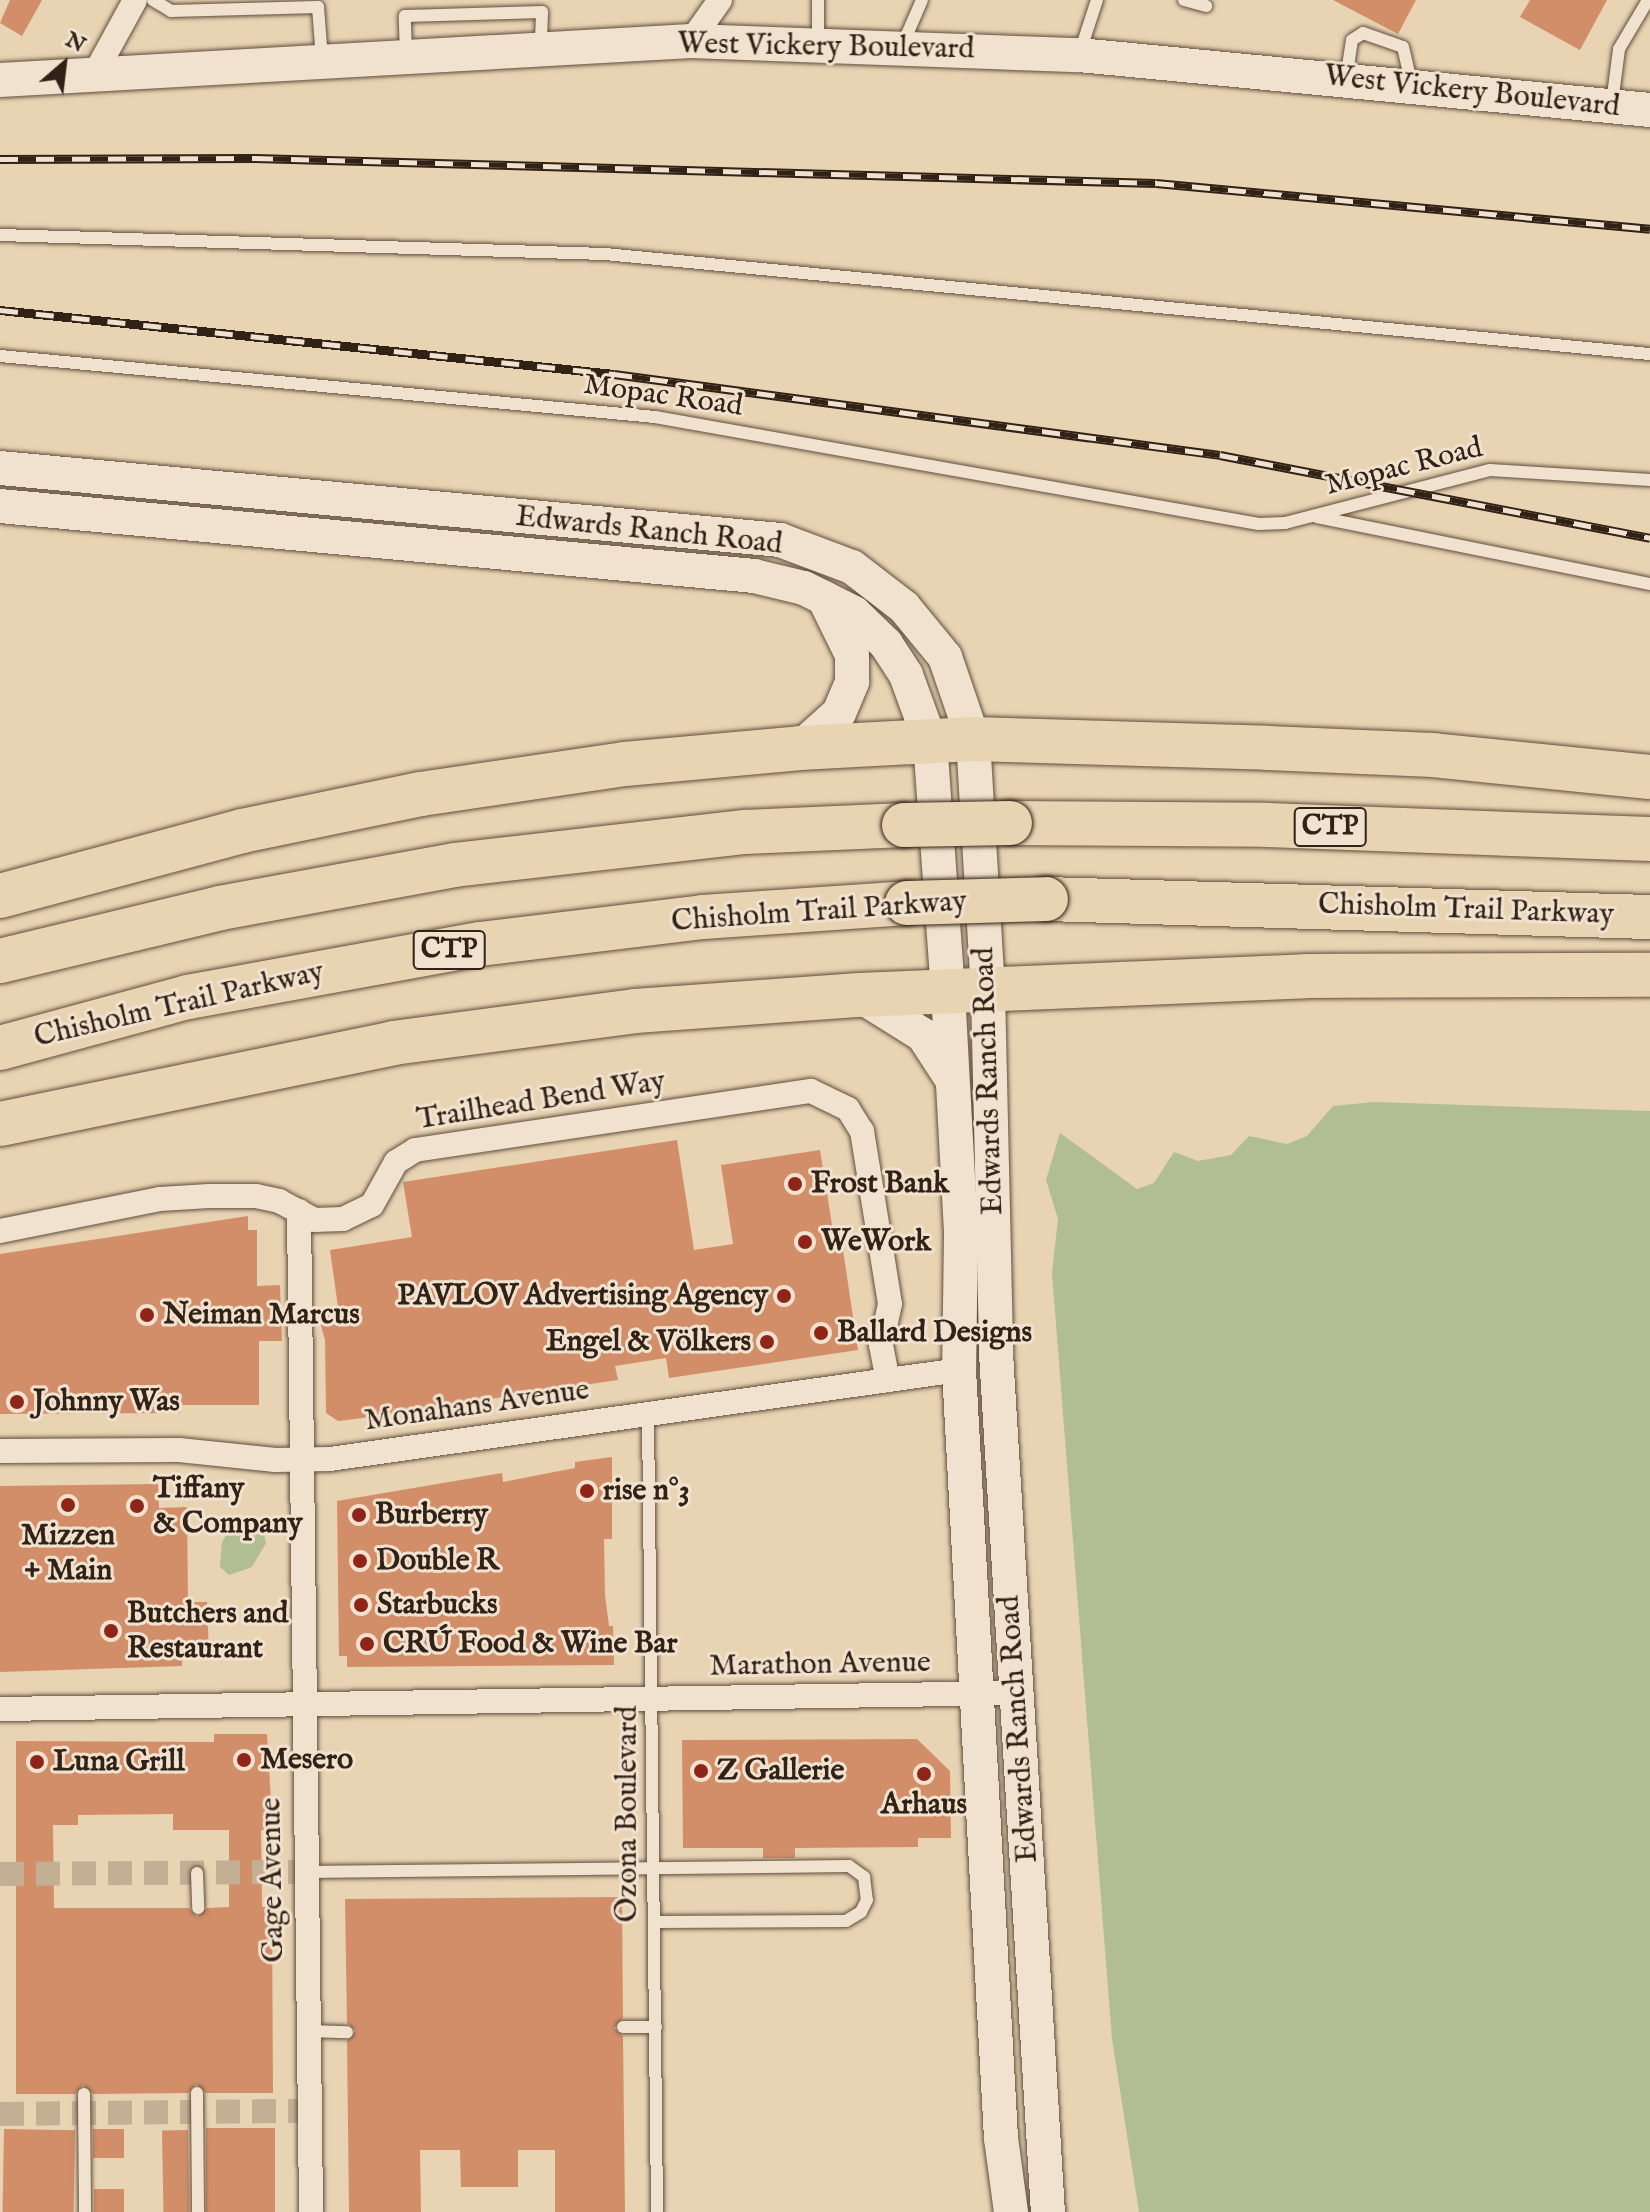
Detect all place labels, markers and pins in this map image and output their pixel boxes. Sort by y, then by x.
place label: Frost Bank [811,1166,949,1202]
marker: Frost Bank [786,1175,804,1193]
place label: WeWork [821,1224,931,1260]
marker: WeWork [796,1233,814,1251]
place label: PAVLOV Advertising Agency [397,1278,768,1314]
marker: PAVLOV Advertising Agency [775,1287,793,1305]
place label: Neiman Marcus [163,1297,360,1333]
marker: Neiman Marcus [138,1306,156,1324]
place label: Ballard Designs [837,1315,1032,1351]
place label: Engel & Völkers [546,1324,751,1360]
marker: Ballard Designs [812,1324,830,1342]
marker: Engel & Völkers [758,1333,776,1351]
place label: Johnny Was [33,1384,180,1420]
marker: Johnny Was [8,1393,26,1411]
place label: Tiffany & Company [153,1471,303,1542]
place label: rise n°3 [603,1473,690,1509]
marker: rise n°3 [578,1482,596,1500]
marker: Mizzen + Main [59,1496,77,1514]
marker: Tiffany & Company [128,1497,146,1515]
place label: Burberry [375,1497,488,1533]
marker: Burberry [350,1506,368,1524]
place label: Mizzen + Main [21,1518,115,1588]
place label: Double R [376,1543,499,1579]
marker: Double R [351,1552,369,1570]
place label: Starbucks [377,1587,498,1623]
place label: Butchers and Restaurant [127,1596,288,1666]
marker: Starbucks [352,1596,370,1614]
marker: Butchers and Restaurant [102,1622,120,1640]
place label: CRÚ Food & Wine Bar [383,1626,678,1662]
marker: CRÚ Food & Wine Bar [358,1635,376,1653]
place label: Mesero [260,1742,353,1778]
place label: Luna Grill [53,1744,185,1780]
marker: Mesero [235,1751,253,1769]
marker: Luna Grill [28,1753,46,1771]
place label: Z Gallerie [717,1753,844,1789]
marker: Z Gallerie [692,1762,710,1780]
marker: Arhaus [915,1765,933,1783]
place label: Arhaus [881,1787,967,1823]

